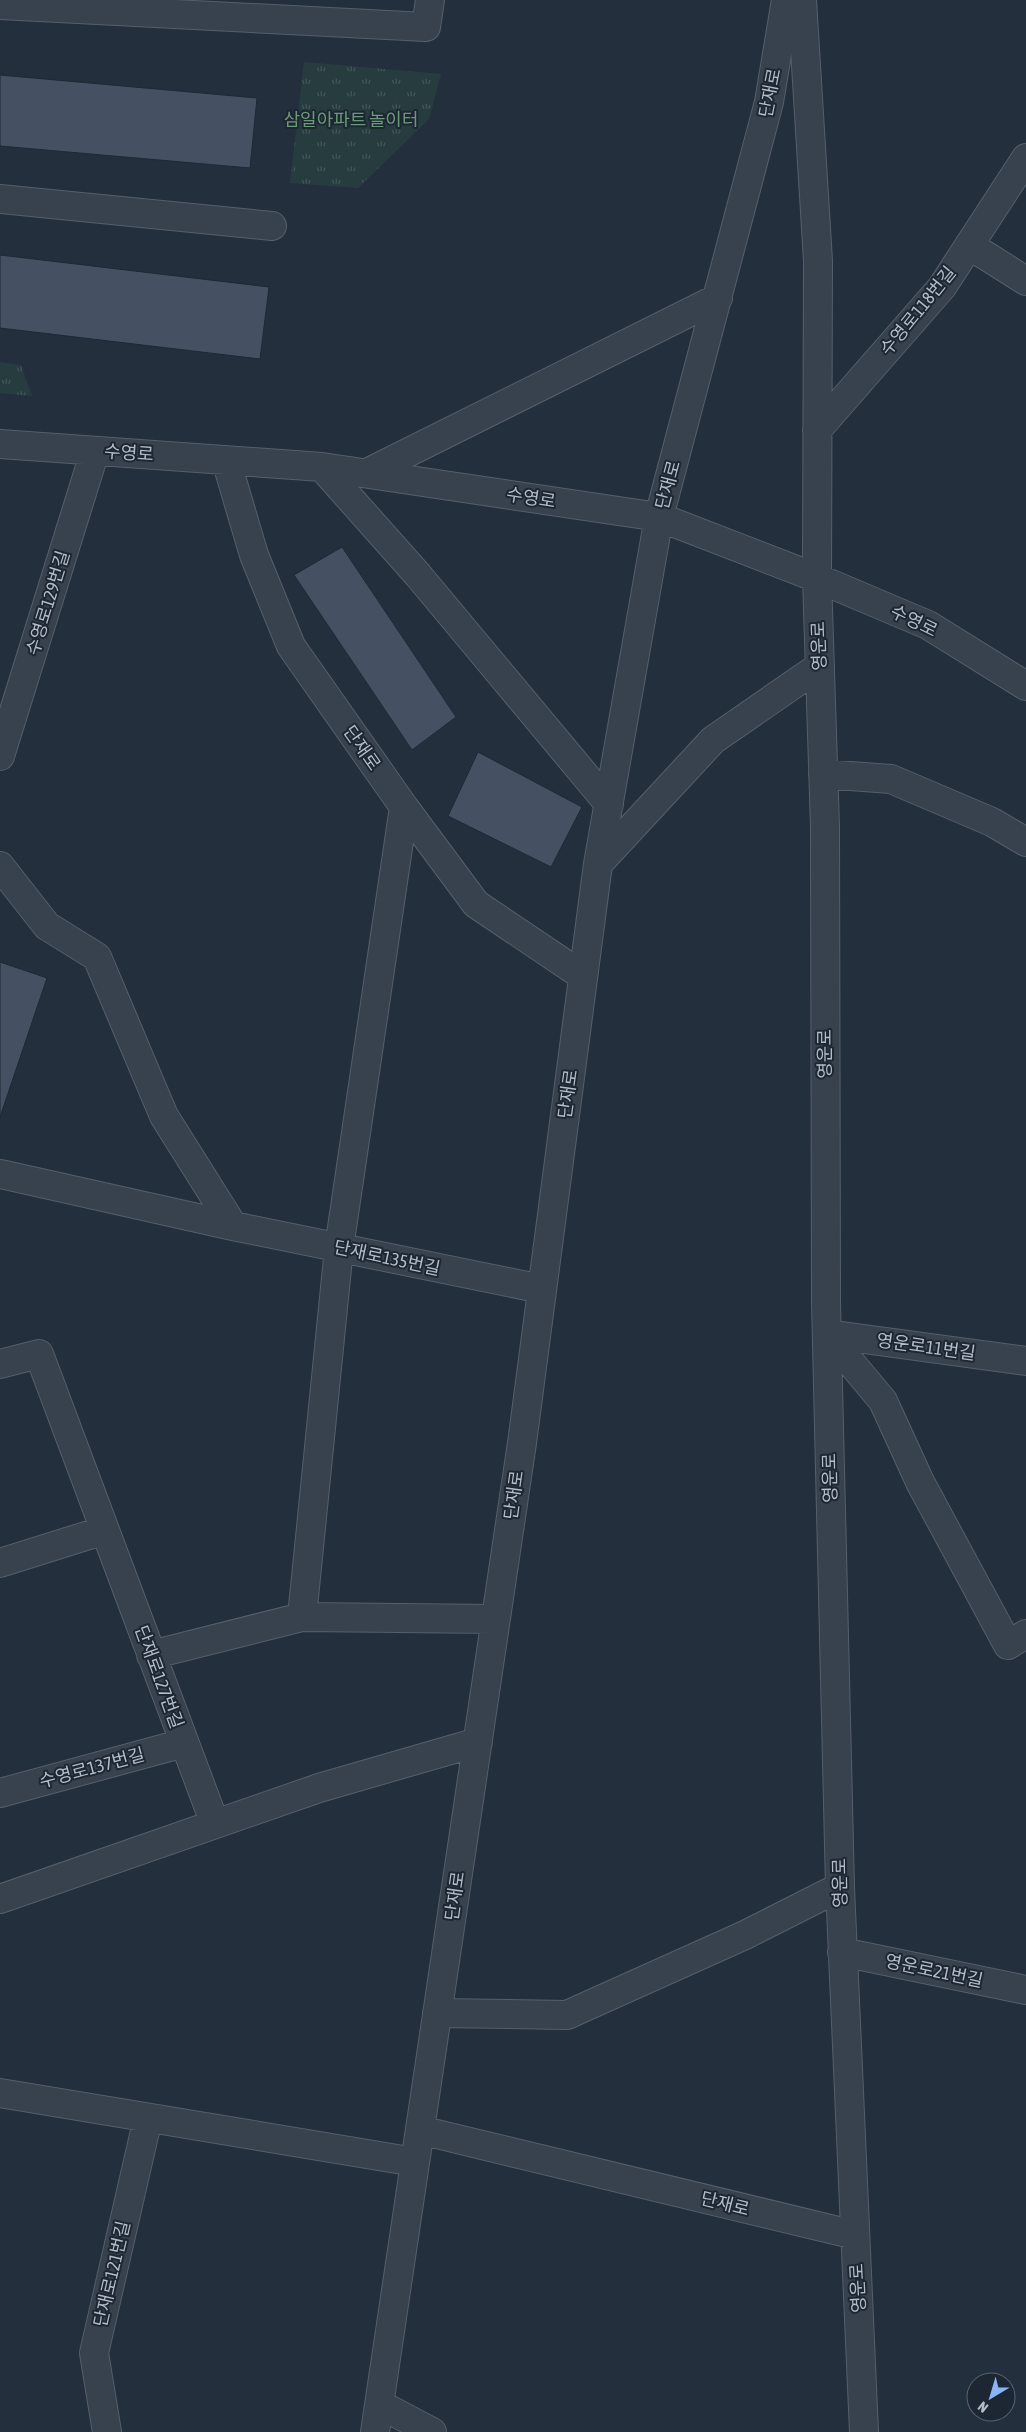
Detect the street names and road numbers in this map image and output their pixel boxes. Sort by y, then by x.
street label: 단재로 [754,67,785,119]
street label: 수영로118번길 [875,262,960,359]
street label: 수영로 [104,440,155,465]
street label: 단재로 [651,458,684,512]
street label: 수영로 [505,483,557,512]
street label: 수영로129번길 [22,548,73,658]
street label: 수영로 [887,600,941,641]
street label: 영운로 [807,621,830,671]
street label: 단재로 [340,721,385,774]
street label: 영운로 [814,1029,835,1079]
street label: 단재로 [554,1068,581,1120]
street label: 단재로135번길 [332,1236,442,1279]
street label: 영운로11번길 [875,1329,977,1364]
street label: 영운로 [819,1453,840,1503]
street label: 단재로 [500,1469,527,1521]
street label: 단재로127번길 [131,1622,188,1731]
street label: 수영로137번길 [37,1743,147,1792]
street label: 영운로 [829,1858,850,1908]
street label: 단재로 [441,1870,468,1922]
street label: 영운로21번길 [883,1950,985,1991]
street label: 단재로 [698,2187,752,2220]
street label: 단재로121번길 [89,2219,134,2329]
street label: 영운로 [846,2263,869,2313]

